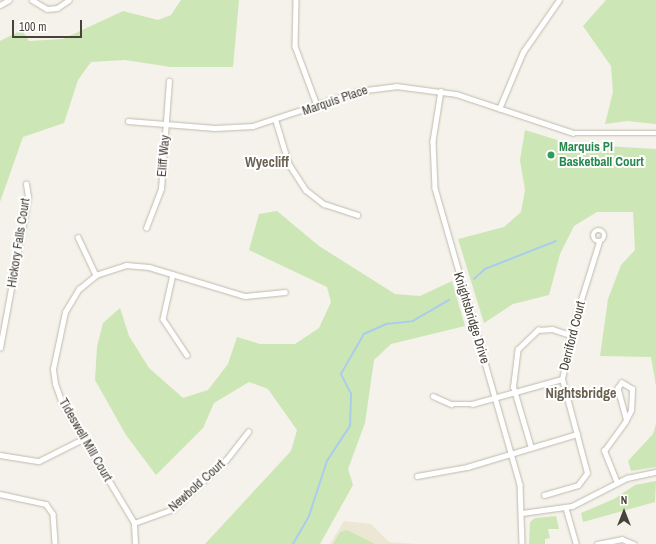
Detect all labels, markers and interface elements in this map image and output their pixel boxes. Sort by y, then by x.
scale bar [14,12,84,38]
text: 100 m [19,19,46,35]
street label: Marquis Place [300,83,370,119]
street label: Eliff Way [154,134,174,178]
place label: Marquis Pl Basketball Court [559,140,644,171]
marker: Marquis Pl Basketball Court [546,150,556,160]
district label: Wyecliff [245,154,289,170]
street label: Hickory Falls Court [4,197,34,289]
street label: Knightsbridge Drive [450,270,492,366]
street label: Derriford Court [557,300,589,372]
district label: Nightsbridge [546,385,616,401]
street label: Tideswell Mill Court [55,396,115,484]
street label: Newbold Court [166,457,228,515]
north arrow [604,492,644,532]
text: N [621,493,627,507]

